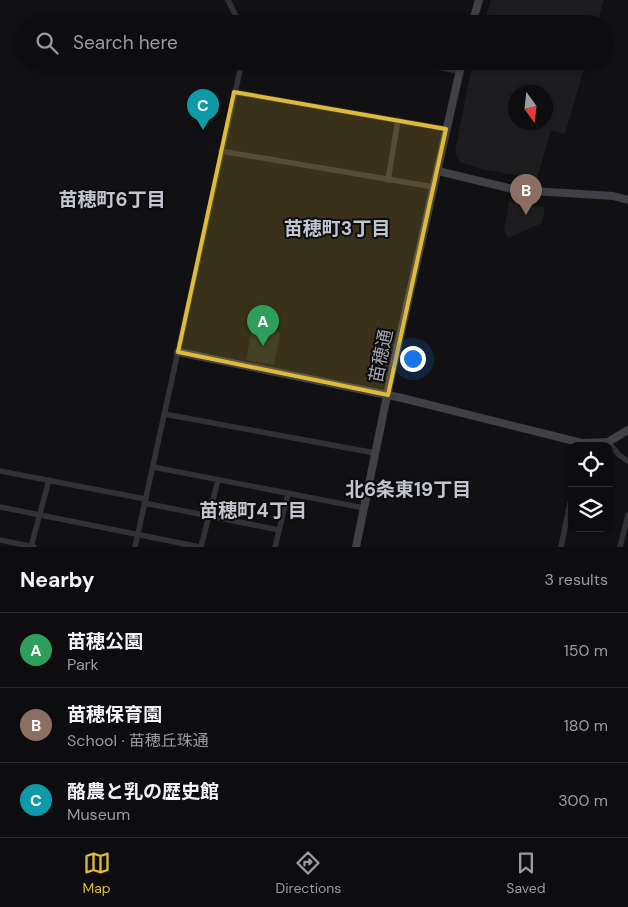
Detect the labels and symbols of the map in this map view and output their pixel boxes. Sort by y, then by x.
north arrow [508,85,553,130]
pin: C [187,89,219,130]
pin: B [510,174,542,215]
district label: 苗穂町6丁目 [58,187,166,212]
district label: 苗穂町3丁目 [284,216,390,241]
pin: A [247,305,279,346]
street label: 苗穂通 [364,327,398,385]
your location [400,346,426,372]
district label: 北6条東19丁目 [345,477,471,502]
district label: 苗穂町4丁目 [199,498,307,523]

